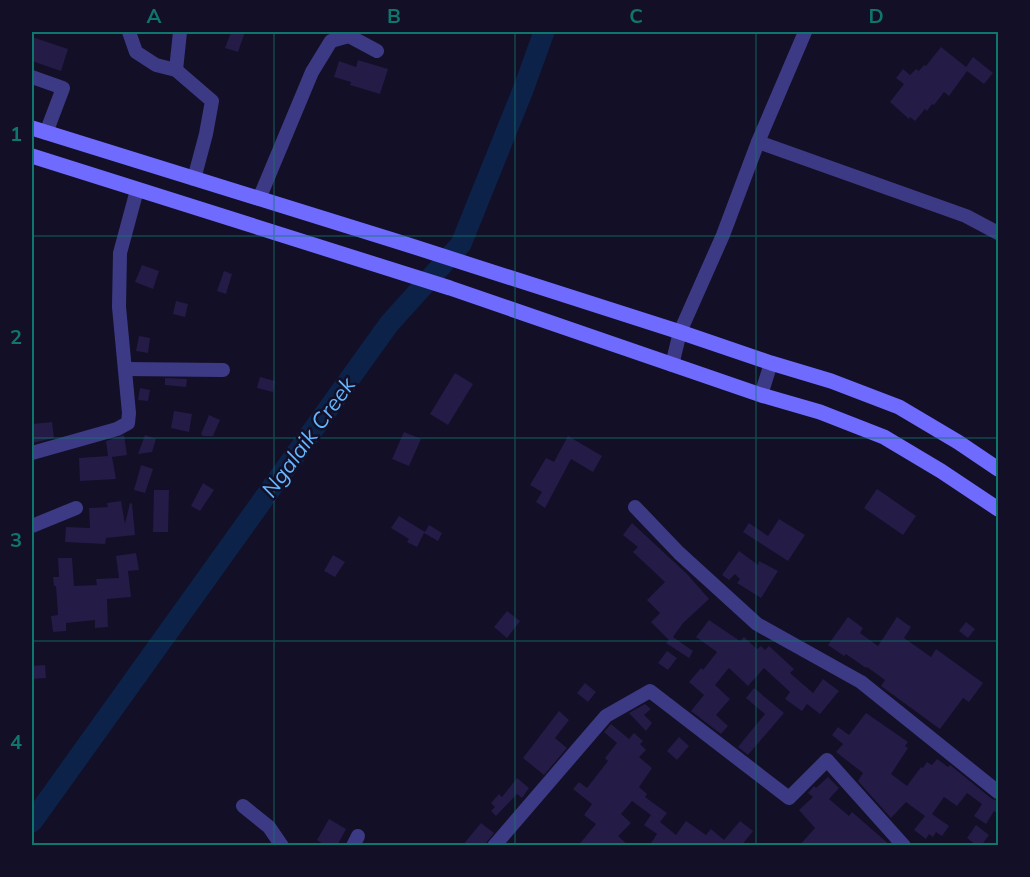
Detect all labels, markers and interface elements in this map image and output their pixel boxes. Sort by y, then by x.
text: A [147,3,162,28]
text: B [387,3,401,28]
text: C [629,3,643,28]
text: D [868,3,884,28]
text: 1 [10,121,22,146]
text: 2 [10,324,22,349]
water label: Ngalaik Creek [255,371,361,503]
text: 3 [10,527,22,552]
text: 4 [10,729,22,754]

